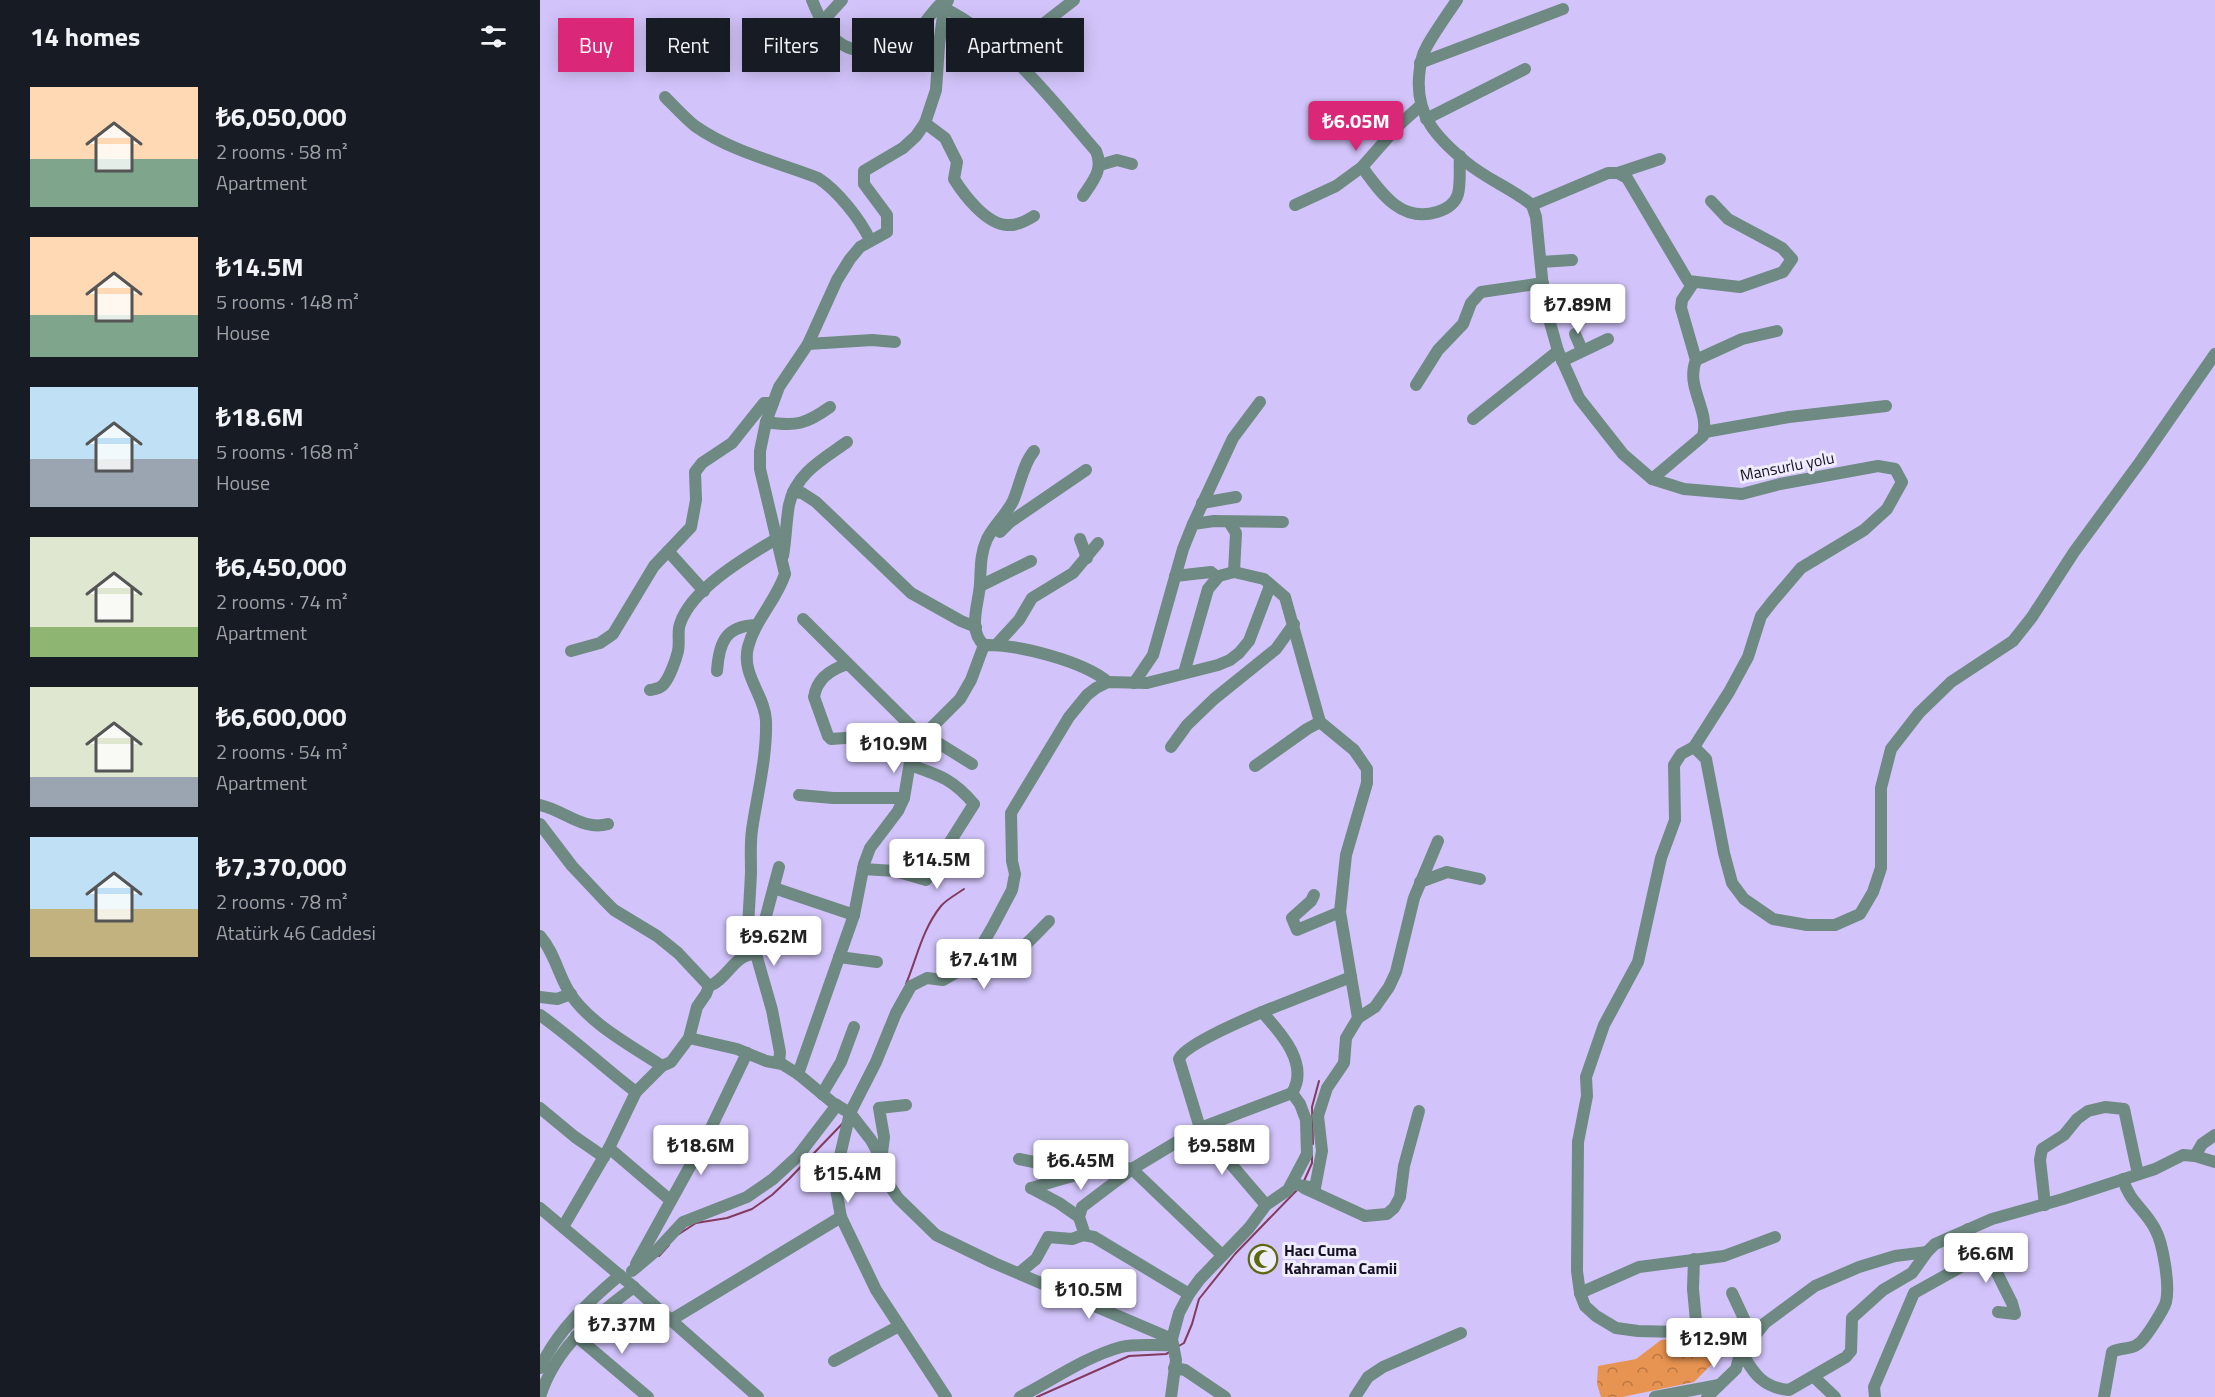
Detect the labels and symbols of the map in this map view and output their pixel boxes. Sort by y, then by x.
pin: ₺6.05M [1307,101,1405,152]
pin: ₺7.89M [1529,284,1627,335]
street label: Mansurlu yolu [1738,445,1836,487]
pin: ₺10.9M [845,723,943,774]
pin: ₺14.5M [888,839,986,890]
pin: ₺9.62M [725,916,823,967]
pin: ₺7.41M [935,939,1033,990]
pin: ₺18.6M [652,1125,750,1176]
pin: ₺9.58M [1173,1125,1271,1176]
pin: ₺6.45M [1032,1140,1130,1191]
pin: ₺15.4M [799,1153,897,1204]
pin: ₺6.6M [1944,1233,2028,1284]
place label: Hacı Cuma Kahraman Camii [1284,1238,1397,1280]
mosque icon: Hacı Cuma Kahraman Camii [1247,1243,1279,1275]
pin: ₺10.5M [1040,1269,1138,1320]
pin: ₺7.37M [573,1304,671,1355]
pin: ₺12.9M [1665,1318,1763,1369]

